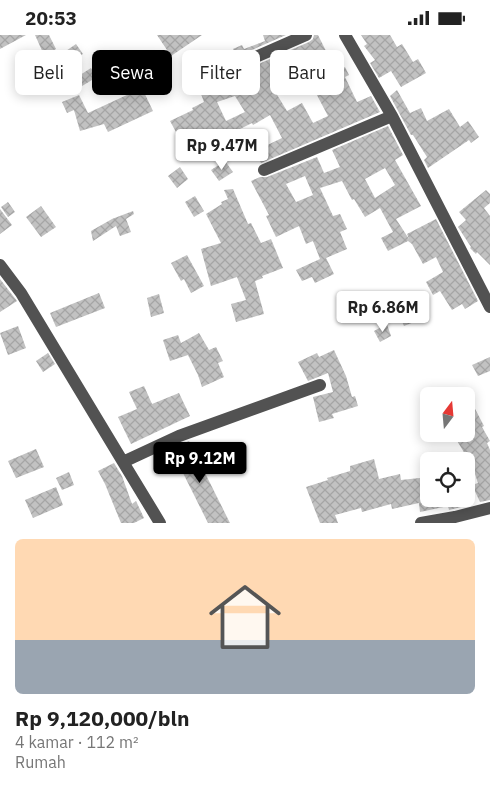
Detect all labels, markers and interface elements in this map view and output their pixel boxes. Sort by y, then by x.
text: 20:53 [25,6,77,30]
chip: Beli [15,50,82,95]
chip: Sewa [92,50,172,95]
chip: Filter [182,50,260,95]
chip: Baru [270,50,344,95]
pin: Rp 9.47M [170,129,274,171]
text: Rp 9.47M [186,135,258,155]
pin: Rp 6.86M [331,291,435,333]
text: Rp 6.86M [347,297,419,317]
north arrow [420,387,475,443]
map controls [420,387,475,507]
pin: Rp 9.12M [148,441,252,484]
text: Rp 9.12M [164,448,236,468]
button: locate [420,452,475,507]
icon: home [200,572,290,662]
text: Rp 9,120,000/bln [15,704,189,732]
text: 4 kamar · 112 m² [15,732,139,752]
text: Rumah [15,752,66,772]

